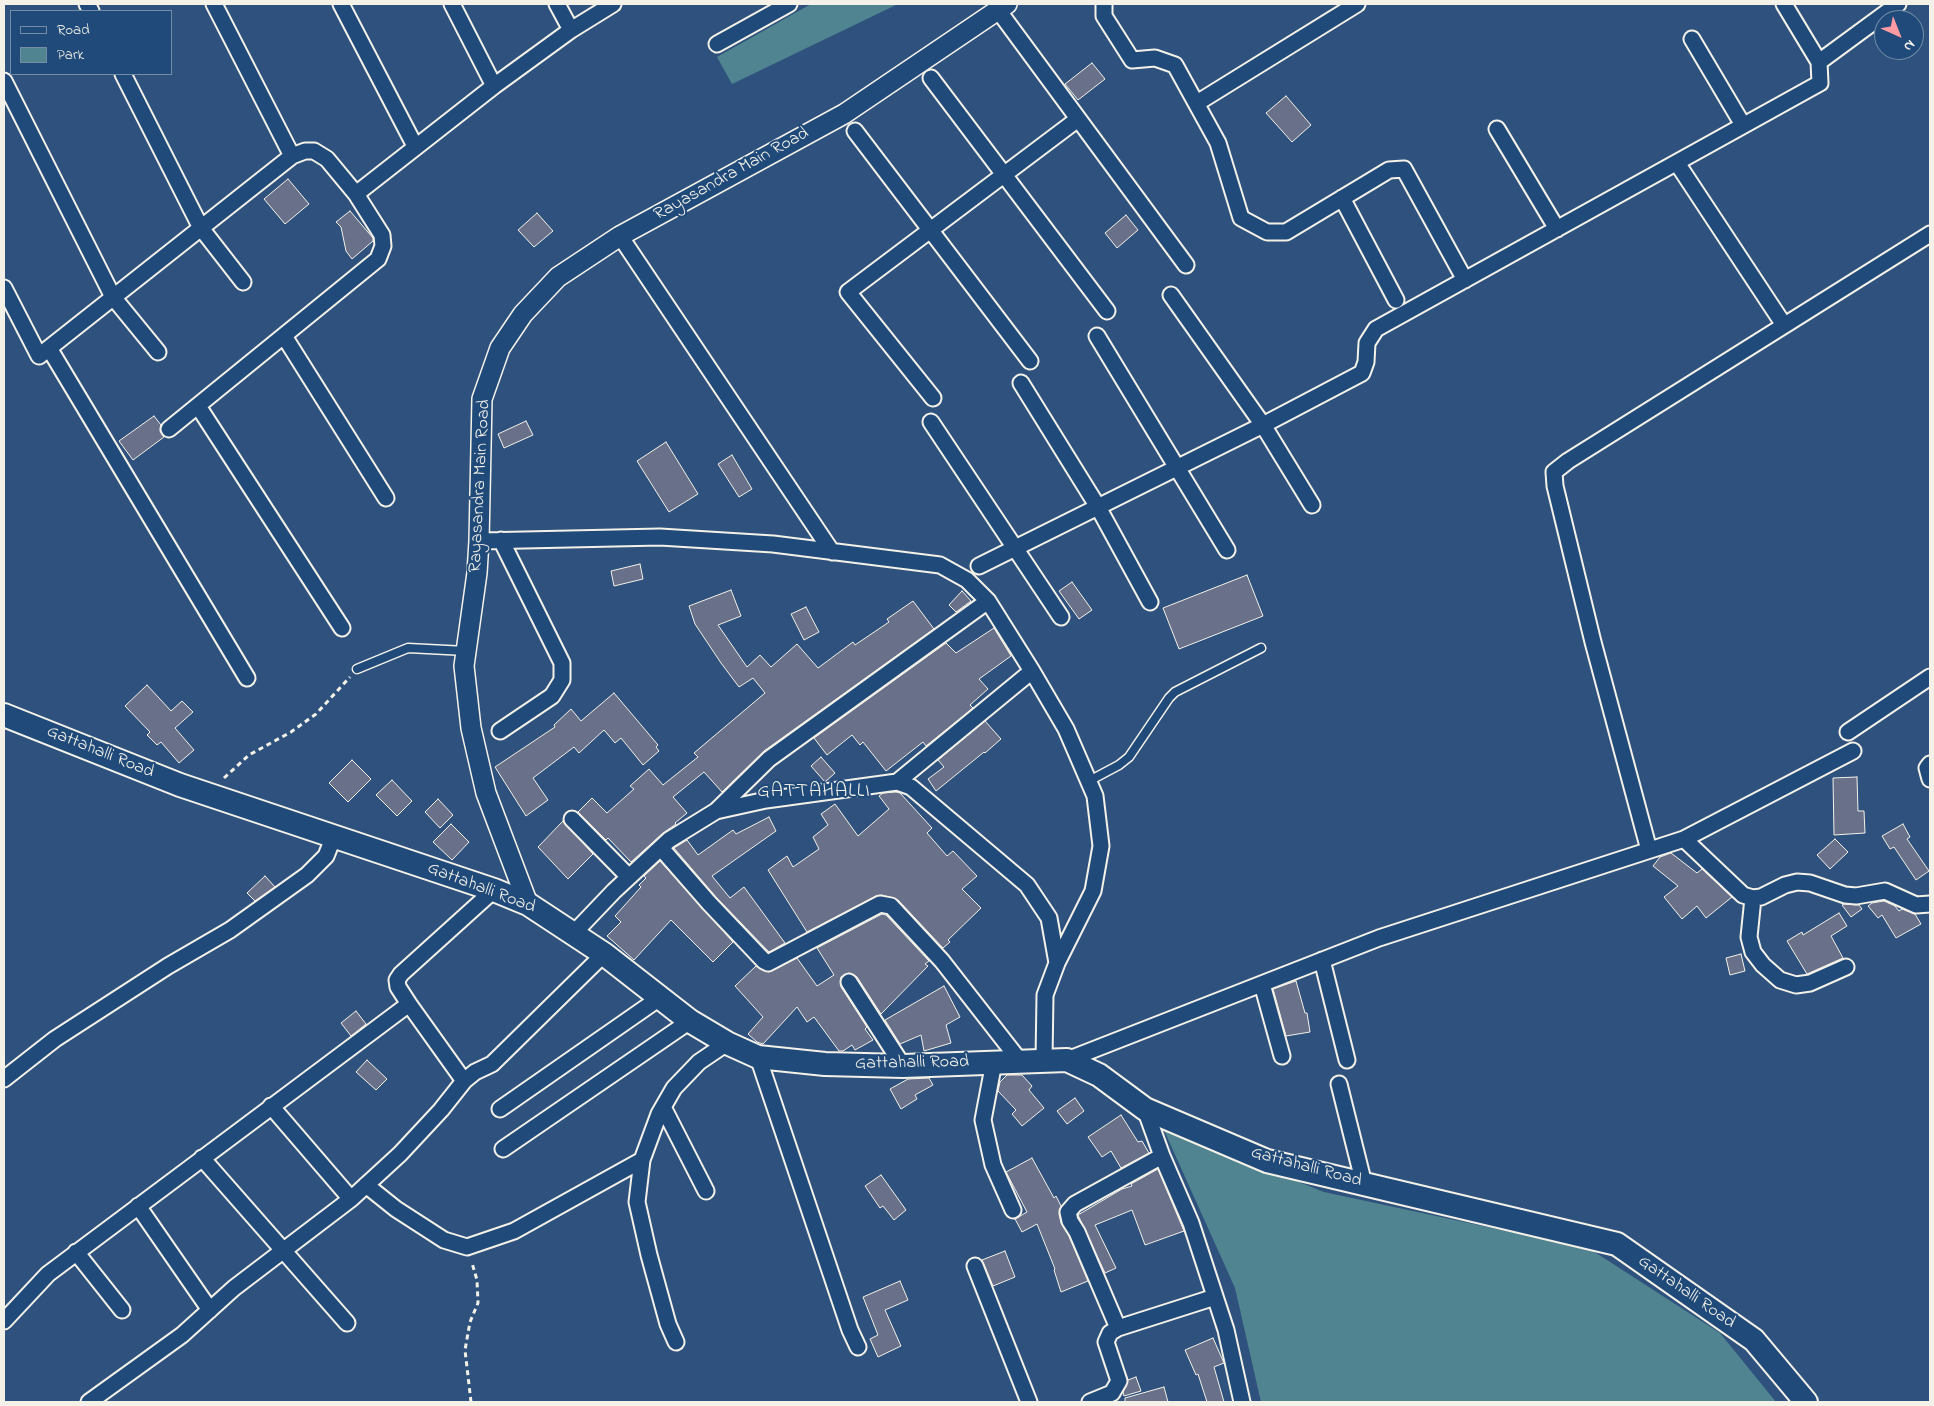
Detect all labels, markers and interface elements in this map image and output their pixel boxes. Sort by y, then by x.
legend [10,10,172,75]
north arrow [1874,10,1924,60]
text: Road [57,19,90,41]
text: N [1898,35,1920,56]
text: Park [57,44,84,66]
street label: Rayasandra Main Road [651,124,813,226]
street label: Rayasandra Main Road [466,399,496,573]
street label: Gattahalli Road [43,722,157,784]
district label: GATTAHALLI [756,781,872,805]
street label: Gattahalli Road [424,858,538,920]
street label: Gattahalli Road [855,1052,969,1076]
street label: Gattahalli Road [1248,1143,1364,1193]
street label: Gattahalli Road [1633,1251,1739,1335]

